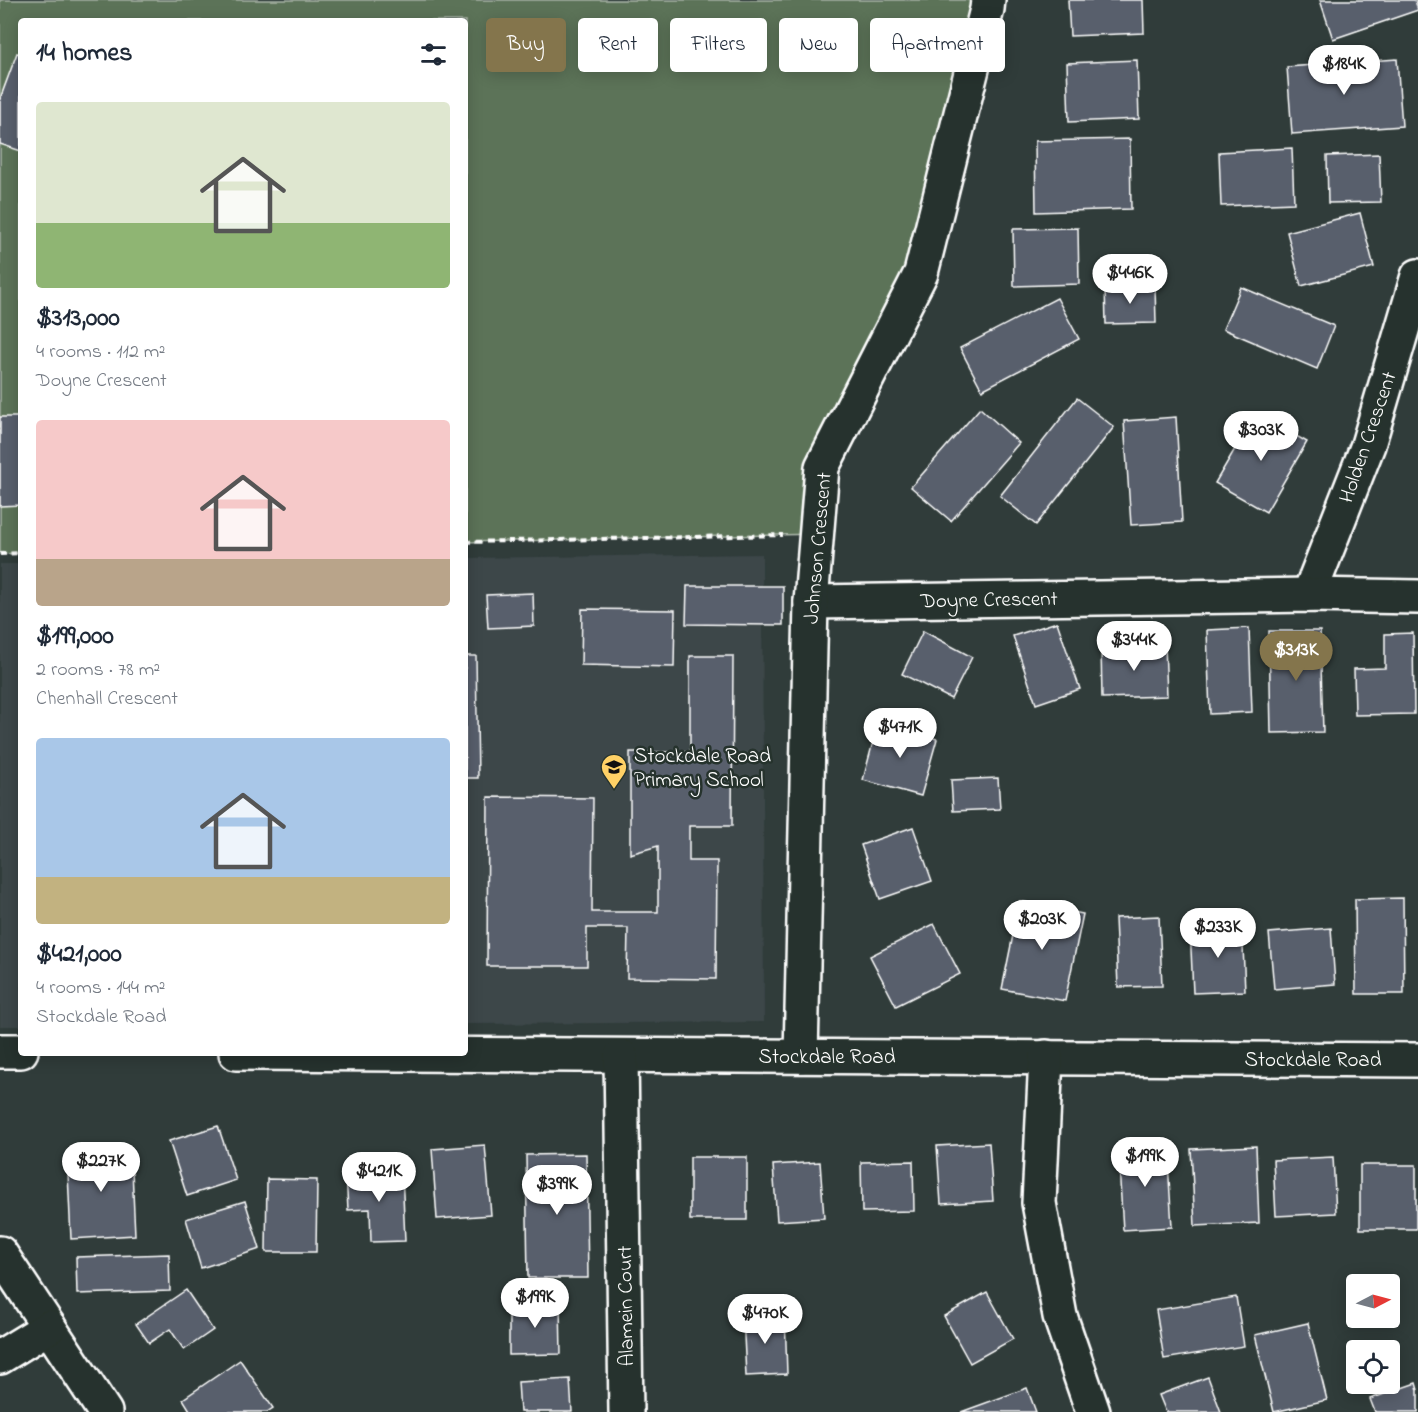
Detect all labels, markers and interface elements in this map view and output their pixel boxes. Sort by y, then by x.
chip: Buy [486,18,566,72]
chip: Rent [578,18,658,72]
chip: Filters [670,18,767,72]
chip: New [779,18,858,72]
chip: Apartment [870,18,1005,72]
text: 14 homes [36,35,132,73]
icon: filters [417,38,450,71]
pin: $184K [1302,45,1386,96]
text: $184K [1322,50,1366,79]
icon: home [189,141,297,249]
pin: $446K [1088,254,1172,305]
text: $446K [1106,259,1154,288]
text: $313,000 [36,300,120,338]
text: 4 rooms · 112 m² [36,338,165,367]
text: Doyne Crescent [36,367,167,396]
street label: Holden Crescent [1332,368,1405,507]
pin: $303K [1219,411,1303,462]
text: $303K [1238,416,1284,445]
icon: home [189,459,297,567]
street label: Johnson Crescent [797,471,841,625]
street label: Doyne Crescent [919,585,1058,619]
text: $199,000 [36,618,114,656]
pin: $344K [1092,621,1176,672]
text: $344K [1111,626,1157,655]
pin: $313K [1254,631,1338,682]
text: $313K [1274,636,1318,665]
text: 2 rooms · 78 m² [36,656,160,685]
text: Chenhall Crescent [36,685,178,714]
pin: $471K [858,708,942,759]
text: $471K [878,713,922,742]
place label: Stockdale Road Primary School [634,742,771,798]
school or university icon: Stockdale Road Primary School [599,752,629,790]
icon: home [189,777,297,885]
pin: $203K [1000,900,1084,951]
text: $203K [1018,905,1066,934]
pin: $233K [1176,908,1260,959]
text: $233K [1194,913,1242,942]
text: $421,000 [36,936,122,974]
text: 4 rooms · 144 m² [36,974,166,1003]
text: Stockdale Road [36,1003,166,1032]
street label: Stockdale Road [759,1043,896,1073]
street label: Stockdale Road [1245,1046,1382,1076]
pin: $199K [1103,1137,1187,1188]
pin: $227K [59,1142,143,1193]
text: $199K [1125,1142,1165,1171]
text: $227K [76,1147,126,1176]
pin: $421K [337,1152,421,1203]
text: $421K [356,1157,402,1186]
pin: $399K [515,1165,599,1216]
text: $399K [536,1170,578,1199]
street label: Alamein Court [611,1245,643,1367]
north arrow [1346,1274,1400,1328]
map controls [1346,1274,1400,1394]
pin: $199K [493,1278,577,1329]
text: $199K [515,1283,555,1312]
pin: $470K [723,1294,807,1345]
text: $470K [742,1299,788,1328]
button: locate [1346,1340,1400,1394]

